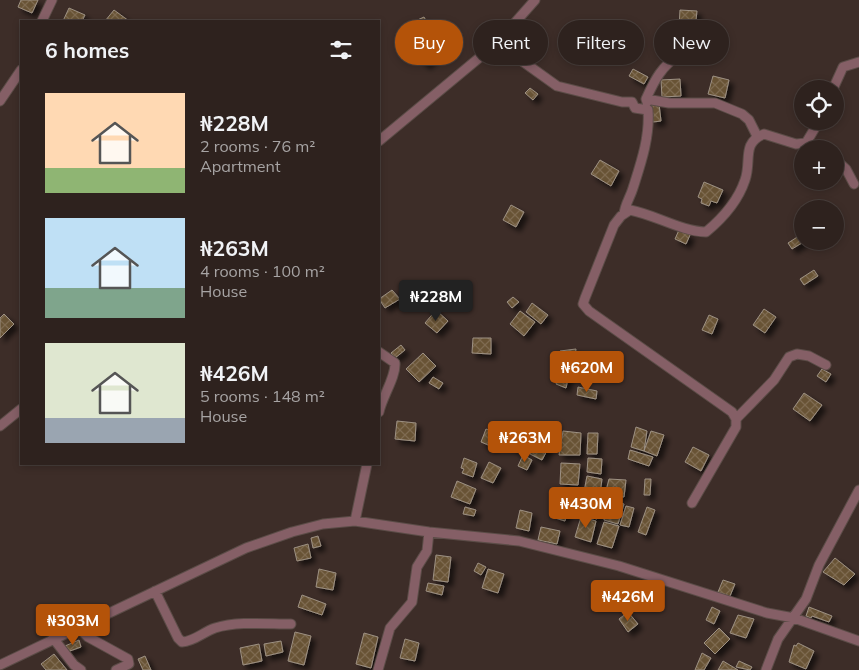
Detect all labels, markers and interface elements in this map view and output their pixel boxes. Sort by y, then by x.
chip: Buy [395,20,463,65]
chip: Rent [473,20,548,65]
chip: Filters [558,20,644,65]
chip: New [654,20,729,65]
icon: filters [327,36,355,64]
text: 6 homes [45,37,129,63]
map controls [794,80,844,250]
button: locate [794,80,844,130]
text: ₦228M [200,110,269,136]
icon: home [85,113,145,173]
text: 2 rooms · 76 m² [200,136,315,156]
button: + [794,140,844,190]
text: Apartment [200,156,281,176]
button: − [794,200,844,250]
text: ₦263M [200,235,269,261]
icon: home [85,238,145,298]
text: 4 rooms · 100 m² [200,261,325,281]
pin: ₦228M [401,280,471,322]
text: House [200,281,247,301]
text: ₦228M [410,286,462,306]
pin: ₦620M [552,350,622,393]
text: ₦620M [561,357,613,377]
text: ₦426M [200,360,269,386]
icon: home [85,363,145,423]
text: 5 rooms · 148 m² [200,386,325,406]
text: House [200,406,247,426]
pin: ₦263M [490,420,560,463]
text: ₦263M [499,427,551,447]
pin: ₦430M [551,486,621,529]
text: ₦430M [560,493,612,513]
pin: ₦426M [593,580,663,622]
text: ₦426M [602,586,654,606]
pin: ₦303M [38,604,108,646]
text: ₦303M [47,610,99,630]

